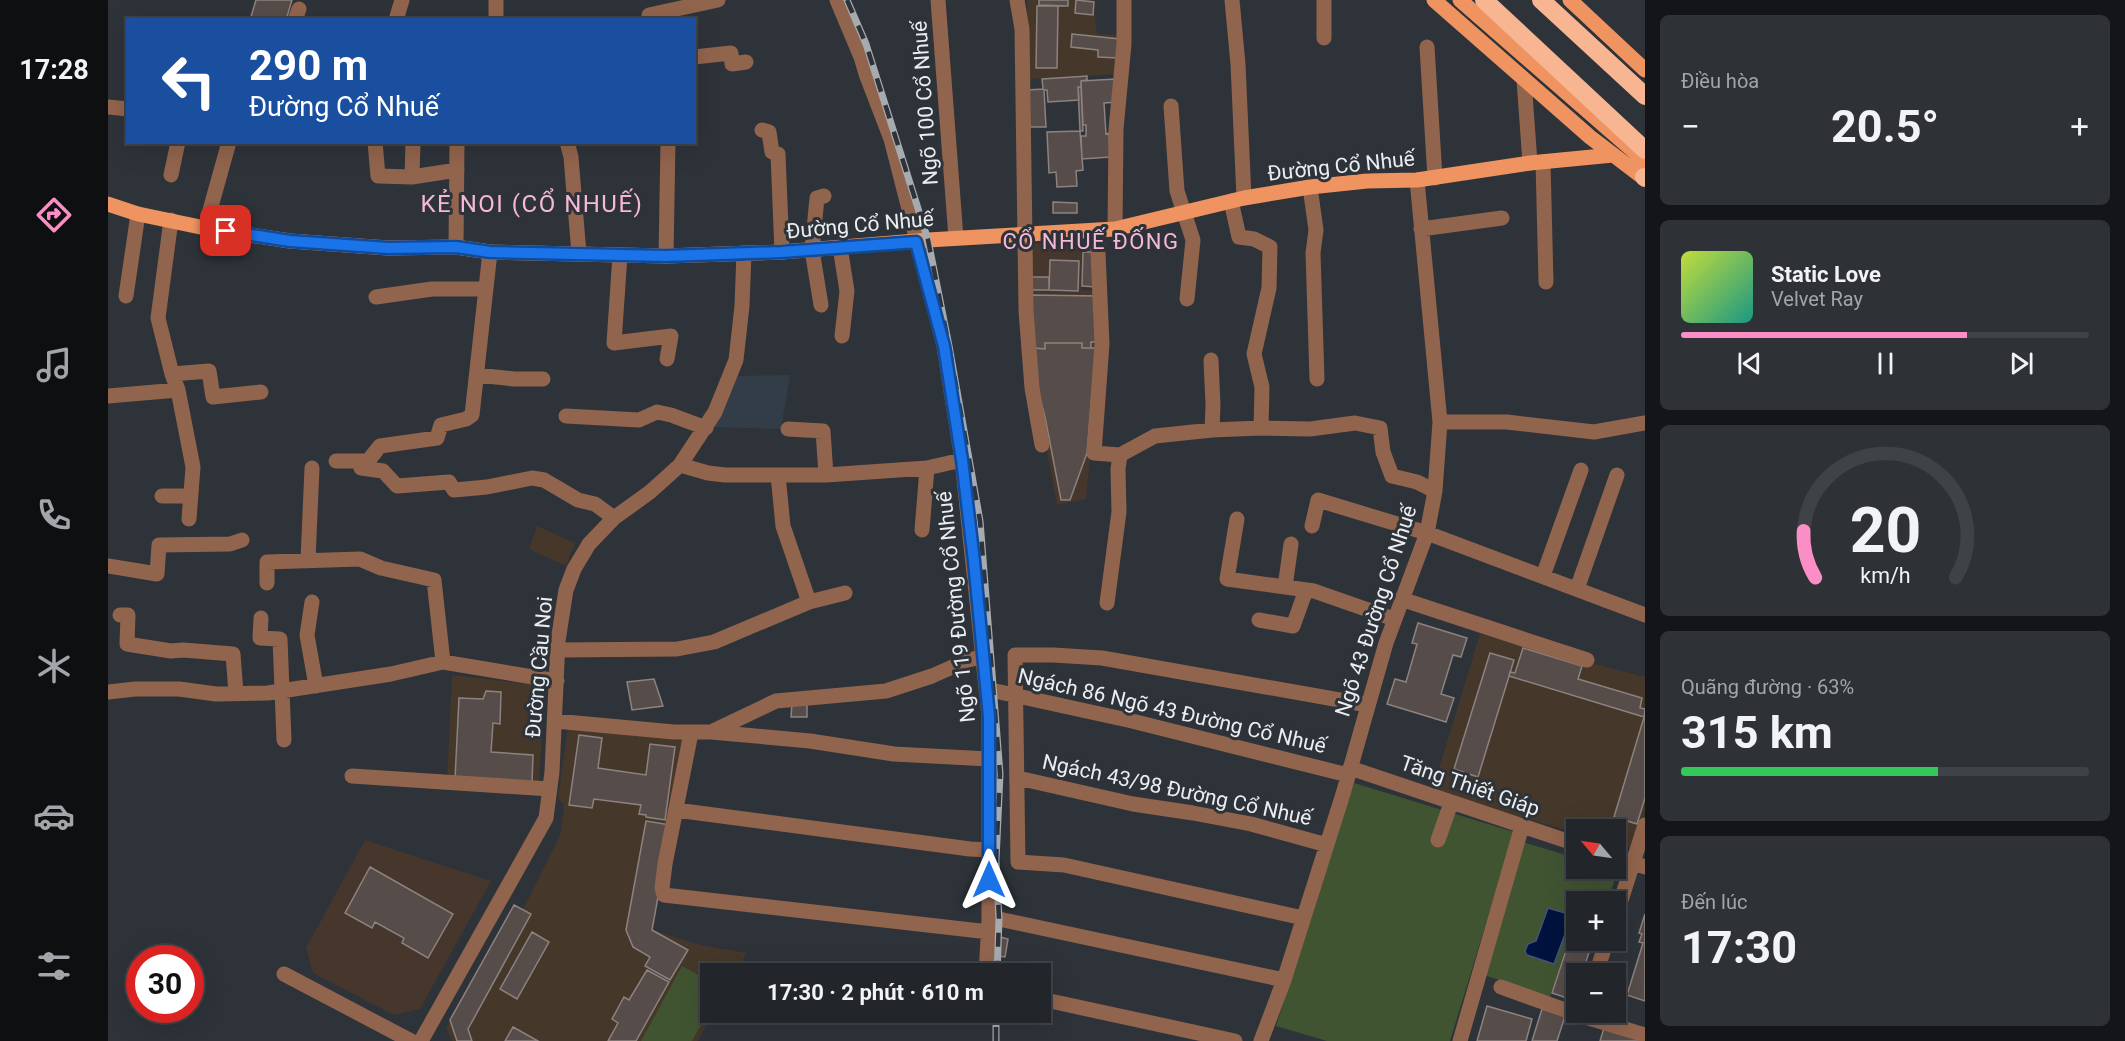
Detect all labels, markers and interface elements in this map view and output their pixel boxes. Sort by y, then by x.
street label: Ngõ 100 Cổ Nhuế [907,18,943,186]
text: 290 m [249,41,368,90]
icon: left [150,42,228,120]
text: 17:28 [19,54,89,86]
text: Điều hòa [1681,69,1759,93]
text: Đường Cổ Nhuế [249,91,439,123]
text: 20.5° [1831,100,1939,153]
text: − [1681,107,1700,146]
text: + [2070,107,2089,146]
street label: Đường Cổ Nhuế [1266,146,1418,186]
district label: KẺ NOI (CỔ NHUẾ) [421,188,643,218]
icon: directions [33,194,75,236]
pin [200,205,251,256]
street label: Đường Cổ Nhuế [785,206,937,243]
icon: arrive [209,214,242,247]
district label: CỔ NHUẾ ĐỐNG [1002,227,1180,254]
text: Static Love [1771,262,1881,287]
text: Velvet Ray [1771,287,1863,311]
icon: music [33,344,75,386]
icon: previous [1733,347,1766,380]
icon: pause [1869,347,1902,380]
icon: next [2005,347,2038,380]
street label: Ngõ 119 Đường Cổ Nhuế [932,488,980,724]
icon: phone [33,494,75,536]
text: 20 [1849,494,1921,567]
street label: Ngõ 43 Đường Cổ Nhuế [1331,501,1422,720]
text: km/h [1860,563,1910,588]
street label: Đường Cầu Noi [521,595,557,739]
icon: climate [33,645,75,687]
street label: Ngách 86 Ngõ 43 Đường Cổ Nhuế [1016,664,1330,759]
text: Quãng đường · 63% [1681,675,1854,699]
text: 315 km [1681,706,1833,759]
street label: Ngách 43/98 Đường Cổ Nhuế [1040,750,1316,831]
street label: Tăng Thiết Giáp [1397,751,1543,821]
icon: car [33,795,75,837]
north arrow [1566,819,1626,879]
map controls [1566,819,1626,1023]
position arrow [957,848,1021,912]
text: Đến lúc [1681,890,1747,914]
button: + [1566,891,1626,951]
text: 17:30 [1681,921,1797,974]
icon: filters [33,945,75,987]
speed limit sign: 30 [126,945,204,1023]
button: − [1566,963,1626,1023]
text: 17:30 · 2 phút · 610 m [767,980,984,1005]

